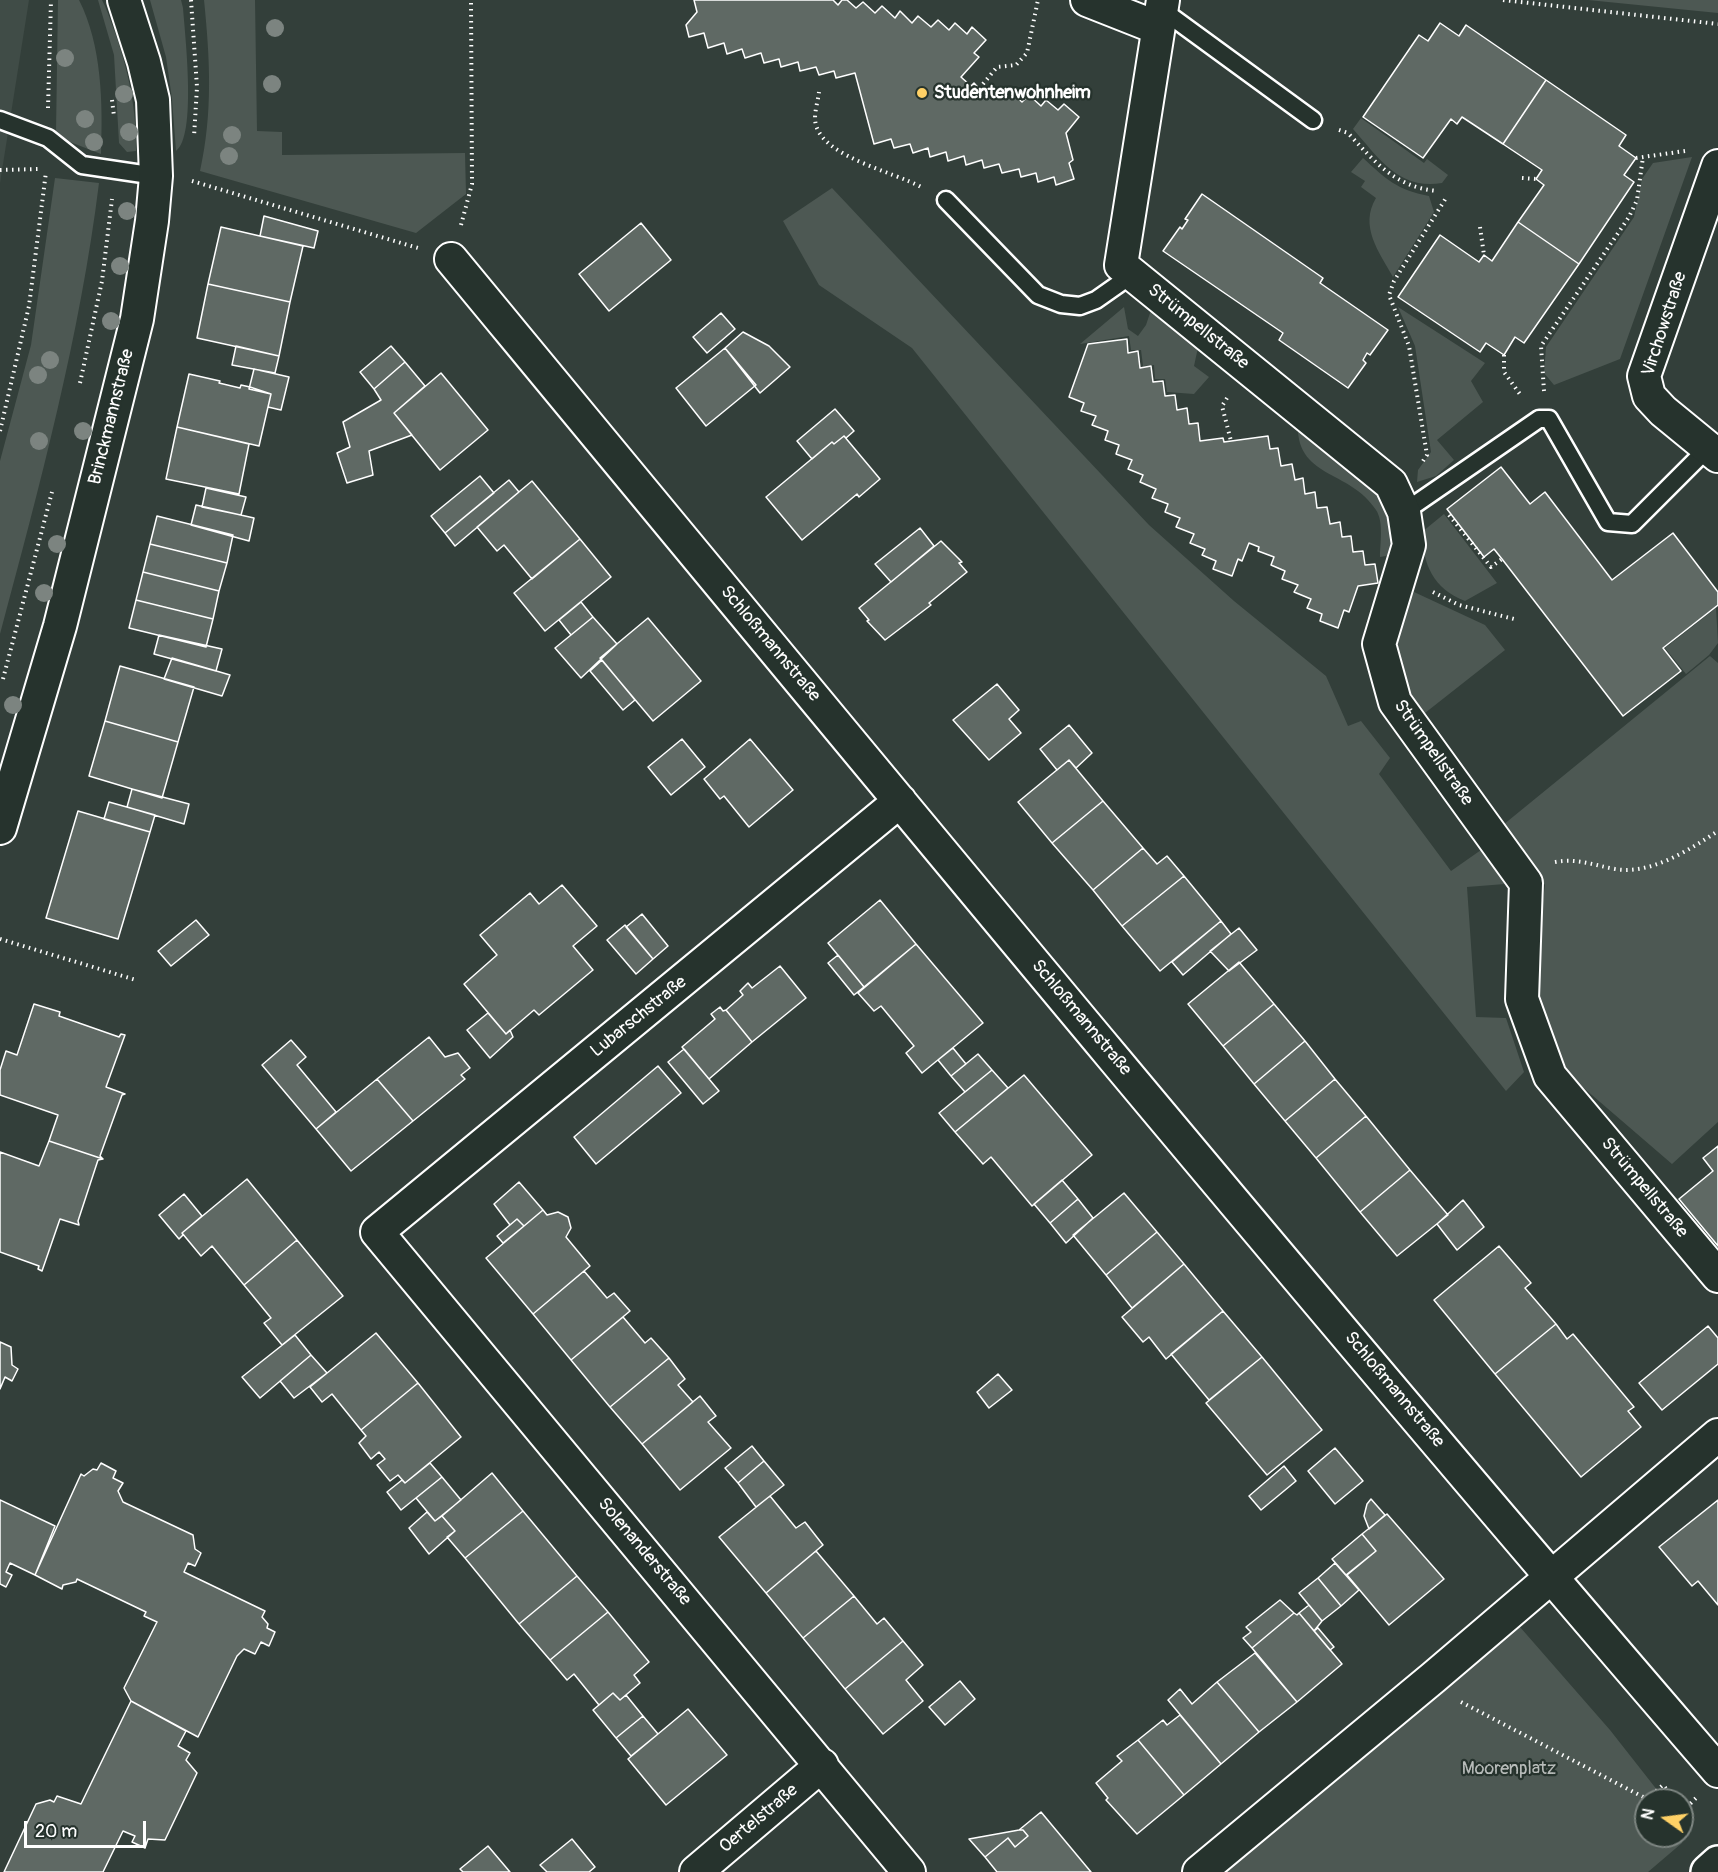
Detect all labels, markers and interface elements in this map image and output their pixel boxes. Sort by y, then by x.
place label: Studentenwohnheim [934,82,1091,104]
marker: Studentenwohnheim [915,86,929,100]
street label: Virchowstraße [1638,269,1692,379]
street label: Strümpellstraße [1143,280,1253,374]
street label: Brinckmannstraße [85,347,139,487]
street label: Schloßmannstraße [715,582,825,706]
street label: Strümpellstraße [1389,696,1477,810]
street label: Schloßmannstraße [1026,956,1136,1080]
street label: Lubarschstraße [587,972,691,1062]
street label: Strümpellstraße [1596,1133,1692,1243]
street label: Schloßmannstraße [1339,1328,1449,1452]
street label: Solenanderstraße [593,1494,695,1610]
park label: Moorenplatz [1462,1758,1556,1780]
street label: Oertelstraße [715,1780,803,1858]
north arrow [1634,1788,1694,1848]
text: N [1637,1806,1659,1822]
scale bar [27,1809,148,1847]
text: 20 m [35,1820,77,1843]

